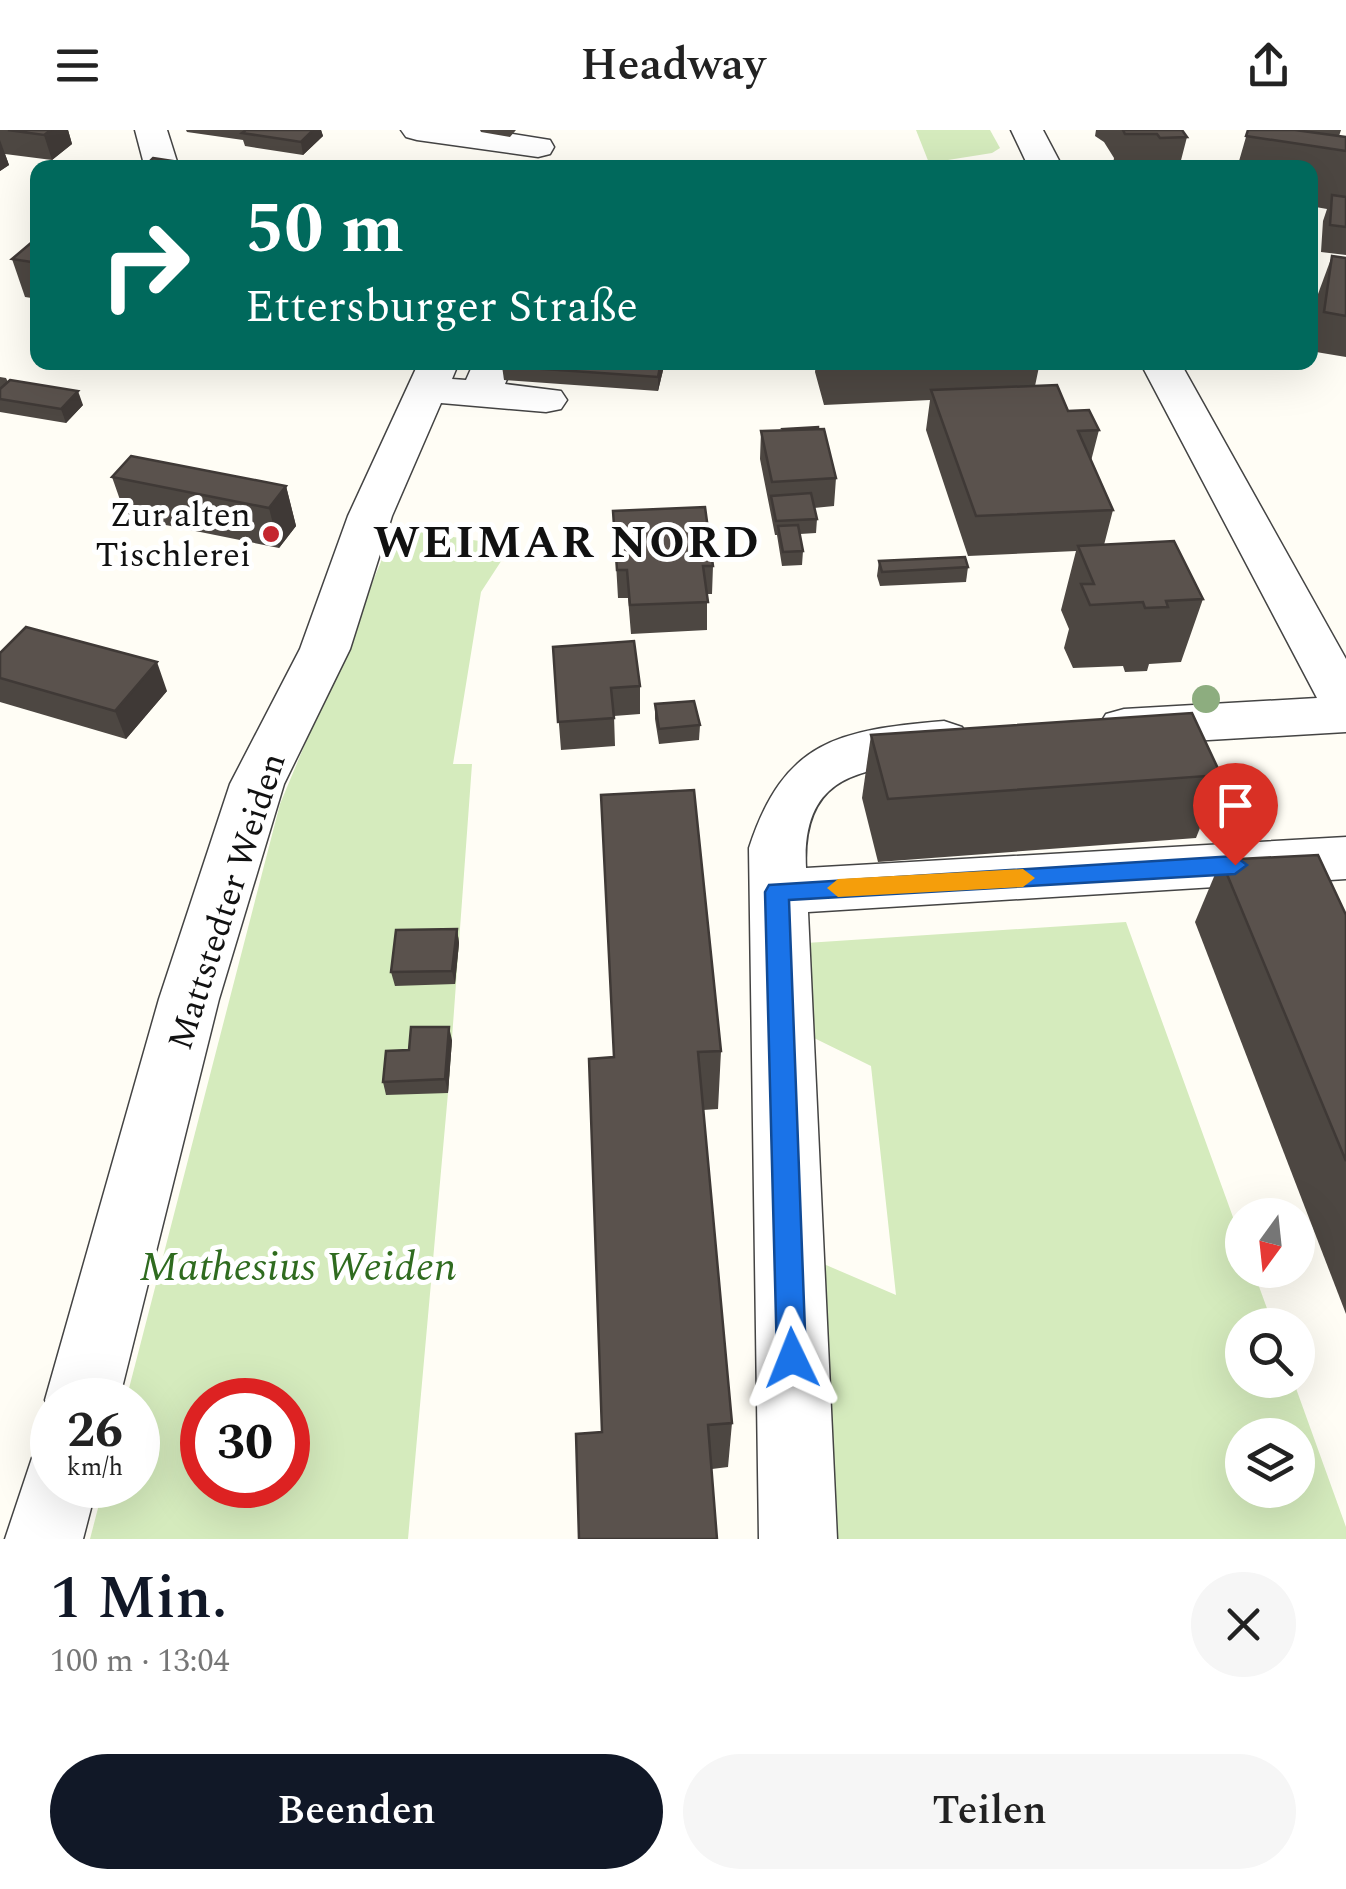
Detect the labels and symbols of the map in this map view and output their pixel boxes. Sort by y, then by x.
place label: Zur alten Tischlerei [95,489,251,582]
district label: WEIMAR NORD [373,509,761,578]
marker: Zur alten Tischlerei [260,523,282,545]
street label: Mattstedter Weiden [154,746,300,1057]
pin [1193,763,1278,866]
north arrow [1225,1198,1315,1288]
park label: Mathesius Weiden [140,1236,456,1299]
position arrow [740,1306,844,1410]
speed limit sign: 30 [180,1378,310,1508]

